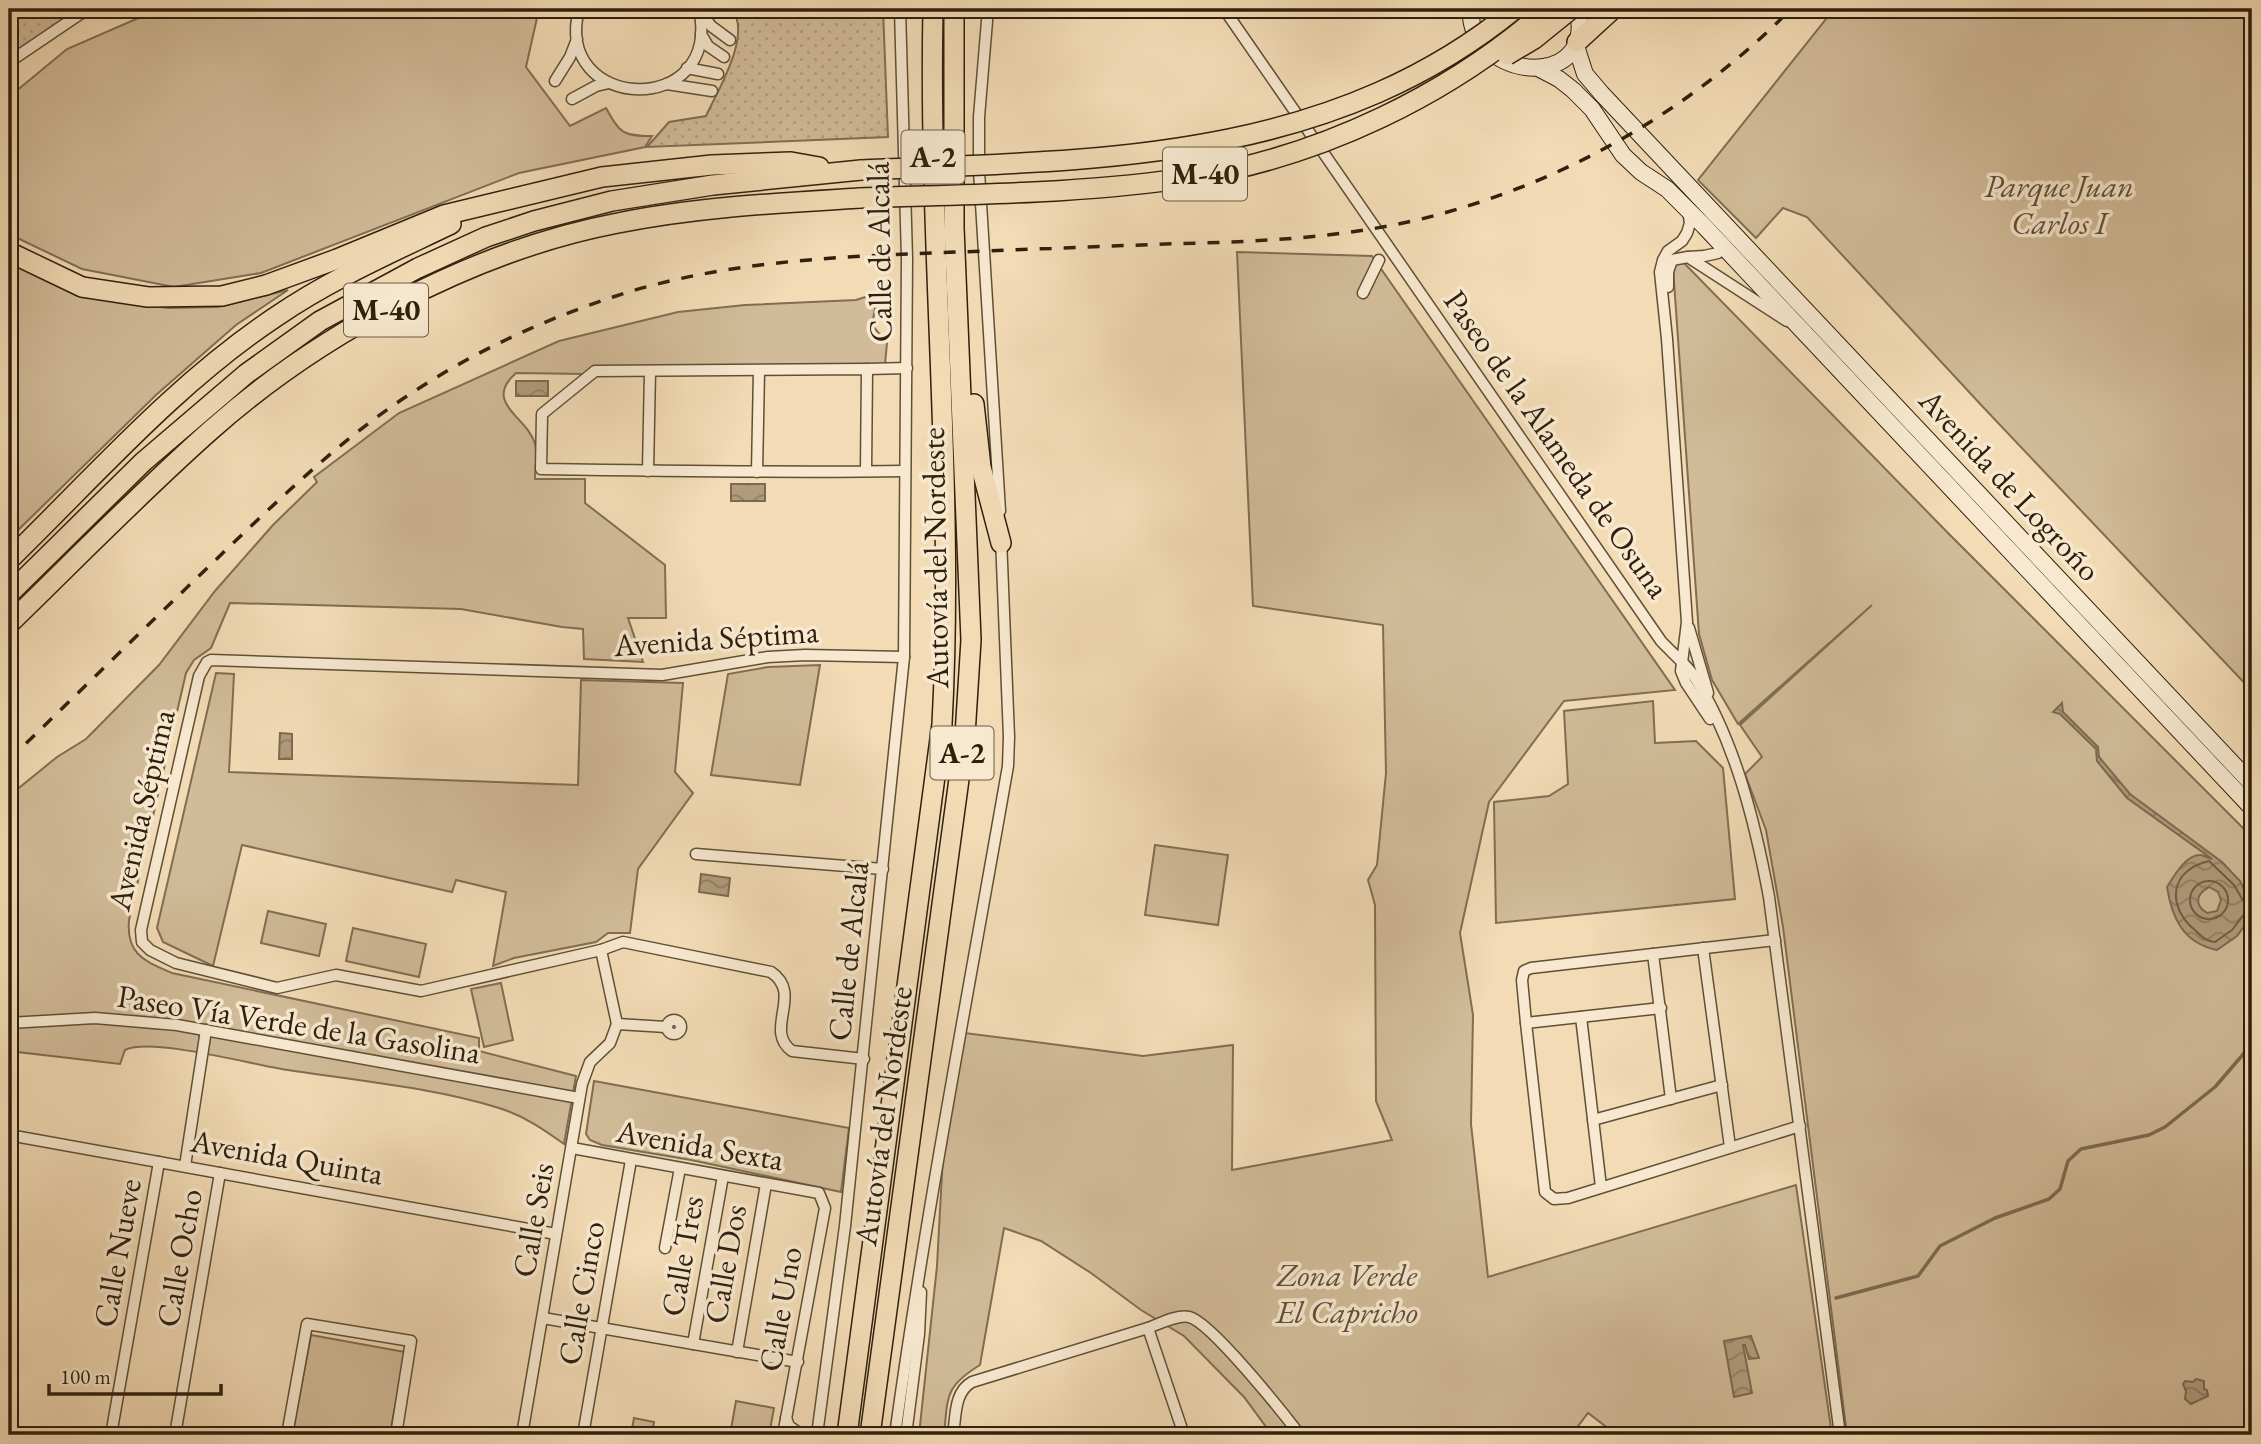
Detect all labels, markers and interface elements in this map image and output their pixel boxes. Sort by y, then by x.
road number: A-2 [902,130,964,183]
road number: M-40 [1163,148,1247,200]
street label: Calle de Alcalá [856,161,902,343]
park label: Parque Juan Carlos I [1984,165,2134,244]
street label: Paseo de la Alameda de Osuna [1435,282,1680,606]
road number: M-40 [344,284,428,336]
street label: Avenida de Logroño [1909,379,2110,590]
street label: Autovía del Nordeste [912,427,958,690]
street label: Avenida Séptima [611,610,820,666]
street label: Avenida Séptima [97,705,185,916]
road number: A-2 [930,726,993,780]
street label: Calle de Alcalá [818,859,878,1043]
street label: Paseo Vía Verde de la Gasolina [115,975,484,1073]
street label: Autovía del Nordeste [844,984,922,1249]
street label: Avenida Sexta [612,1109,787,1180]
street label: Avenida Quinta [187,1119,387,1195]
street label: Calle Seis [502,1160,564,1280]
street label: Calle Nueve [83,1175,151,1331]
street label: Calle Ocho [146,1186,212,1330]
street label: Calle Tres [651,1193,713,1319]
street label: Calle Dos [694,1201,756,1327]
street label: Calle Cinco [548,1218,614,1368]
street label: Calle Uno [748,1243,812,1375]
park label: Zona Verde El Capricho [1274,1254,1418,1333]
scale bar [49,1353,220,1397]
text: 100 m [60,1363,111,1390]

